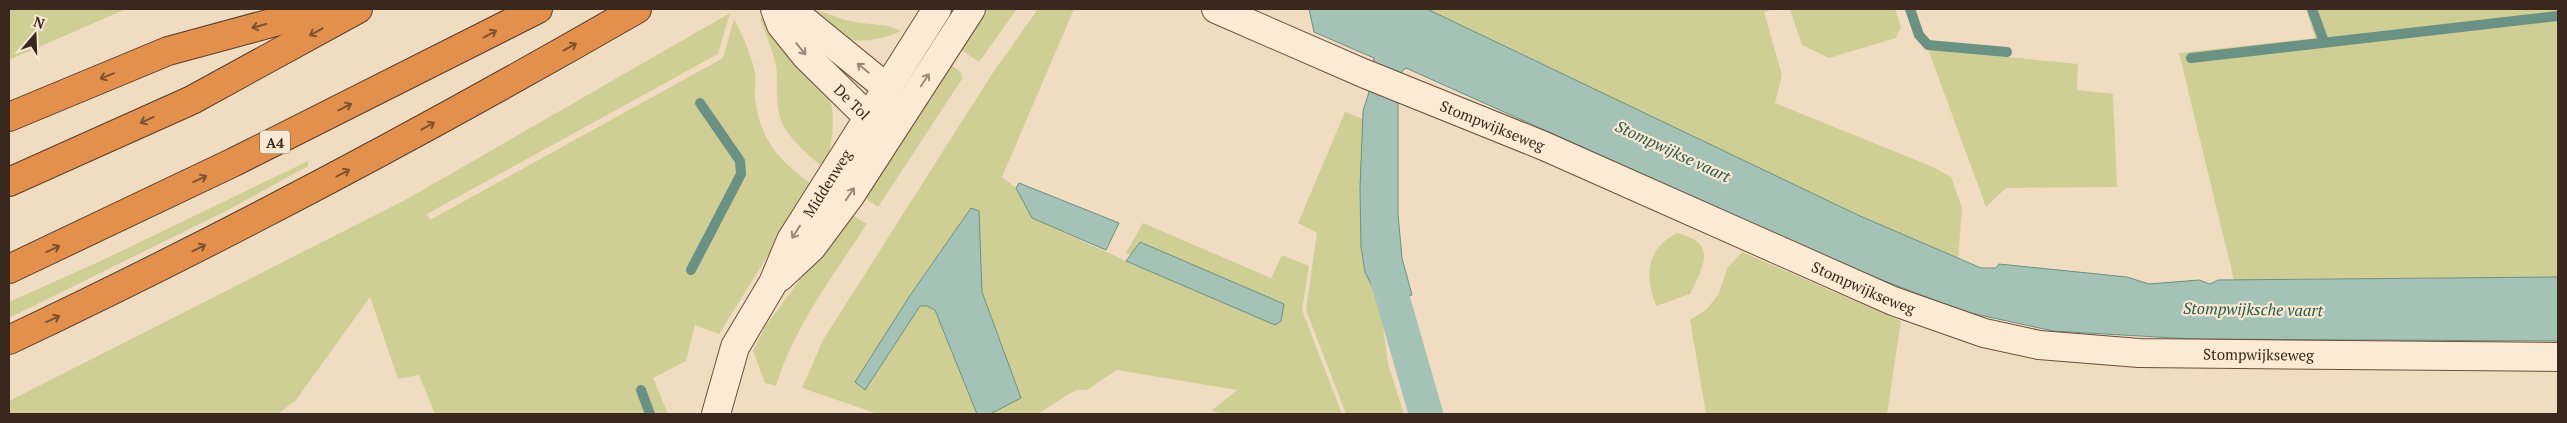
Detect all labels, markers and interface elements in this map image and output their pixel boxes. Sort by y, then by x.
north arrow [10,10,60,60]
text: N [31,12,48,33]
one-way arrow [251,22,267,31]
one-way arrow [308,27,323,37]
one-way arrow [483,29,498,39]
one-way arrow [562,42,577,52]
one-way arrow [795,43,806,56]
one-way arrow [857,62,870,73]
one-way arrow [100,72,115,81]
one-way arrow [921,73,931,87]
street label: De Tol [830,79,875,124]
street label: Stompwijkseweg [1437,95,1549,156]
one-way arrow [337,102,352,111]
water label: Stompwijkse vaart [1612,115,1735,188]
one-way arrow [140,116,155,125]
one-way arrow [420,121,435,131]
road number: A4 [260,130,290,154]
street label: Middenweg [798,144,857,221]
one-way arrow [335,168,350,178]
one-way arrow [192,174,207,184]
one-way arrow [845,187,855,201]
one-way arrow [791,225,801,239]
one-way arrow [191,242,206,252]
one-way arrow [45,243,60,253]
street label: Stompwijkseweg [1809,256,1919,318]
water label: Stompwijksche vaart [2183,297,2324,321]
one-way arrow [45,314,60,324]
street label: Stompwijkseweg [2203,344,2315,365]

